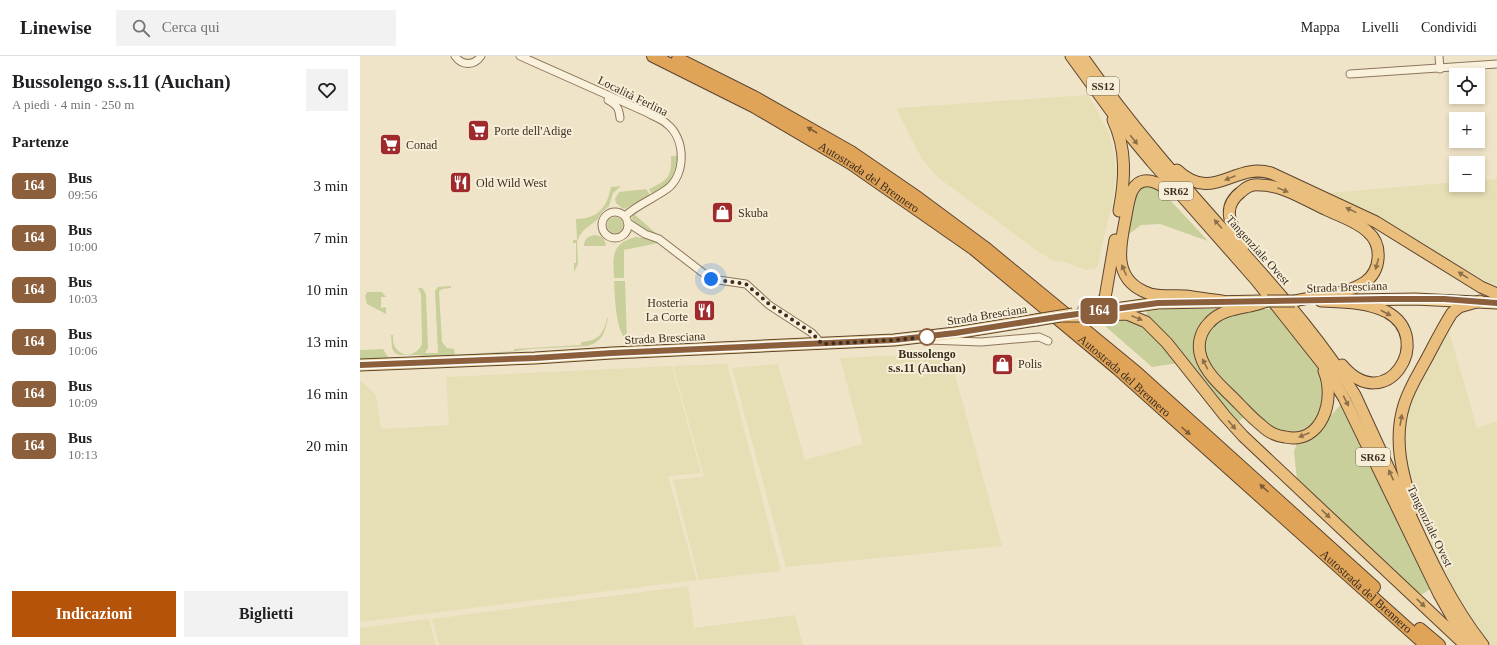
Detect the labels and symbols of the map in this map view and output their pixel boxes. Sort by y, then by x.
street label: Località Ferlina [596,73,671,119]
road number: SS12 [1087,77,1119,95]
supermarket icon: Porte dell'Adige [465,118,491,144]
place label: Porte dell'Adige [494,124,572,138]
one-way arrow [806,126,818,133]
supermarket icon: Conad [378,132,404,158]
one-way arrow [1129,135,1138,146]
place label: Conad [406,138,437,152]
street label: Autostrada del Brennero [816,139,922,216]
restaurant icon: Old Wild West [447,170,473,196]
one-way arrow [1225,175,1236,181]
place label: Old Wild West [476,176,547,190]
road number: SR62 [1159,182,1193,200]
one-way arrow [1278,188,1290,194]
shop icon: Skuba [709,200,735,226]
place label: Skuba [738,206,769,220]
one-way arrow [1345,207,1357,213]
street label: Tangenziale Ovest [1223,212,1293,288]
one-way arrow [1214,219,1223,230]
one-way arrow [1373,257,1379,270]
one-way arrow [1121,264,1127,276]
your location [701,269,721,289]
one-way arrow [1457,272,1469,279]
street label: Strada Bresciana [1306,279,1388,295]
place label: Hosteria La Corte [646,296,689,324]
restaurant icon: Hosteria La Corte [691,297,717,323]
line badge: 164 [1076,298,1122,324]
street label: Strada Bresciana [946,302,1029,328]
one-way arrow [1380,309,1392,316]
one-way arrow [1132,316,1144,322]
marker: Bussolengo s.s.11 (Auchan) [918,328,936,346]
street label: Strada Bresciana [624,329,706,347]
street label: Autostrada del Brennero [1075,332,1174,420]
place label: Bussolengo s.s.11 (Auchan) [888,347,966,375]
shop icon: Polis [990,351,1016,377]
place label: Polis [1018,357,1042,371]
one-way arrow [1202,358,1208,370]
one-way arrow [1343,396,1349,407]
one-way arrow [1398,414,1404,427]
one-way arrow [1228,419,1237,430]
one-way arrow [1181,426,1192,435]
one-way arrow [1298,431,1310,438]
road number: SR62 [1356,448,1390,466]
one-way arrow [1388,469,1394,481]
one-way arrow [1259,483,1269,493]
street label: Tangenziale Ovest [1404,483,1456,570]
one-way arrow [1321,510,1331,519]
street label: Autostrada del Brennero [1318,547,1415,636]
one-way arrow [1416,598,1426,608]

